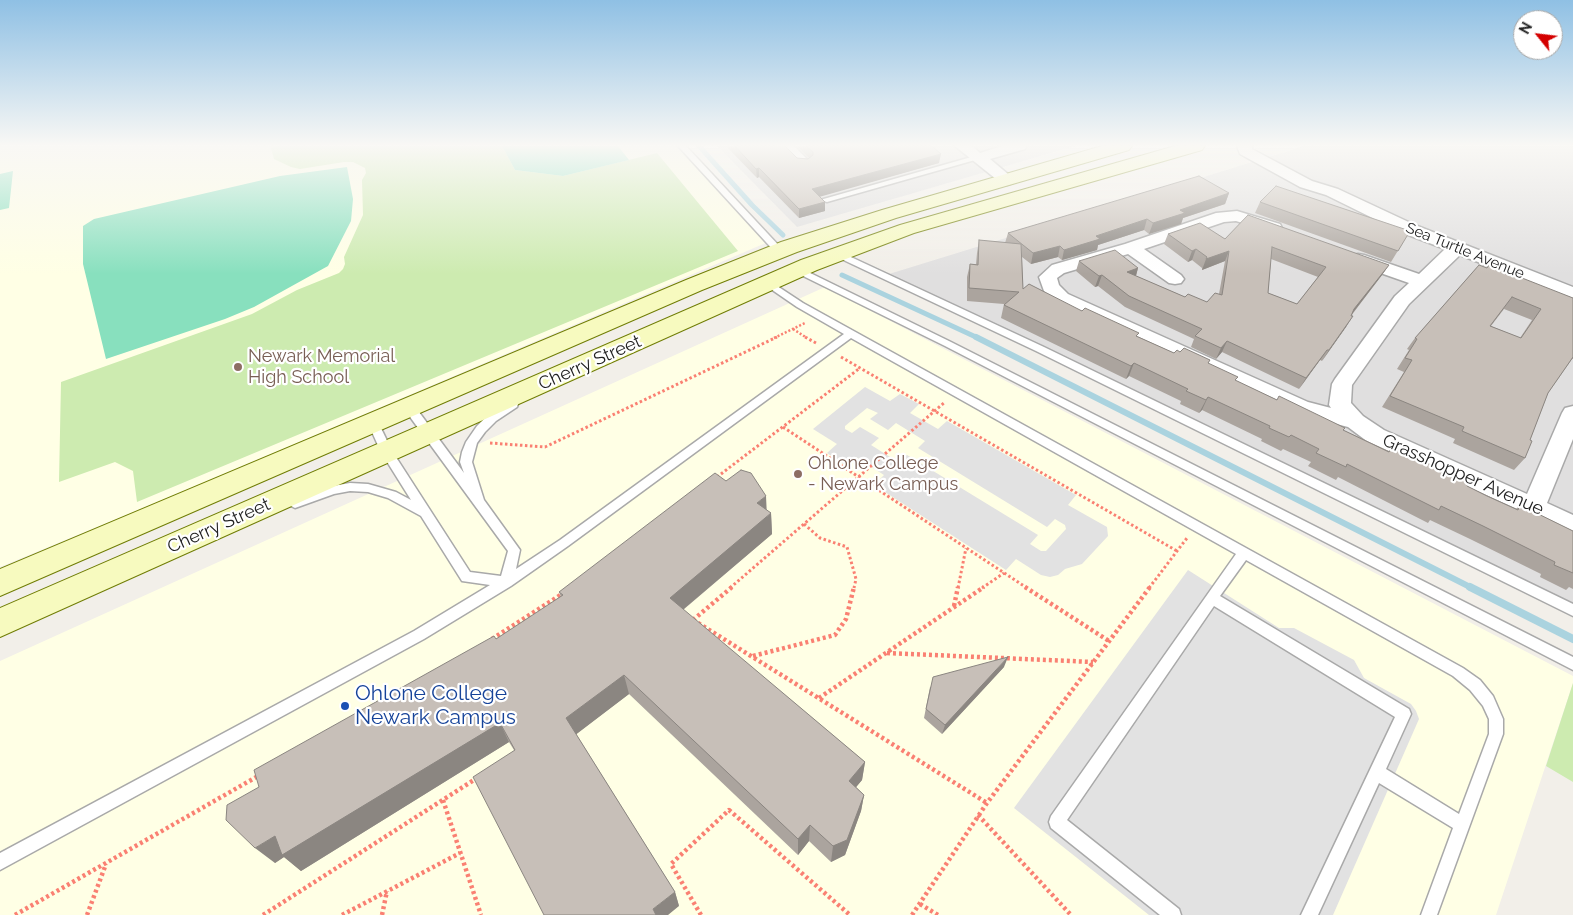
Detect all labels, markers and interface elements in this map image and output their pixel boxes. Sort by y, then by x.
north arrow [1513,10,1563,60]
text: N [1516,20,1535,37]
street label: Sea Turtle Avenue [1403,219,1527,283]
street label: Cherry Street [535,331,645,395]
place label: Newark Memorial High School [248,346,395,388]
marker: Newark Memorial High School [232,361,244,373]
street label: Grasshopper Avenue [1379,430,1547,520]
place label: Ohlone College - Newark Campus [808,453,958,496]
marker: Ohlone College - Newark Campus [792,468,804,480]
street label: Cherry Street [164,494,274,558]
place label: Ohlone College Newark Campus [355,681,516,731]
marker: Ohlone College Newark Campus [339,700,351,712]

